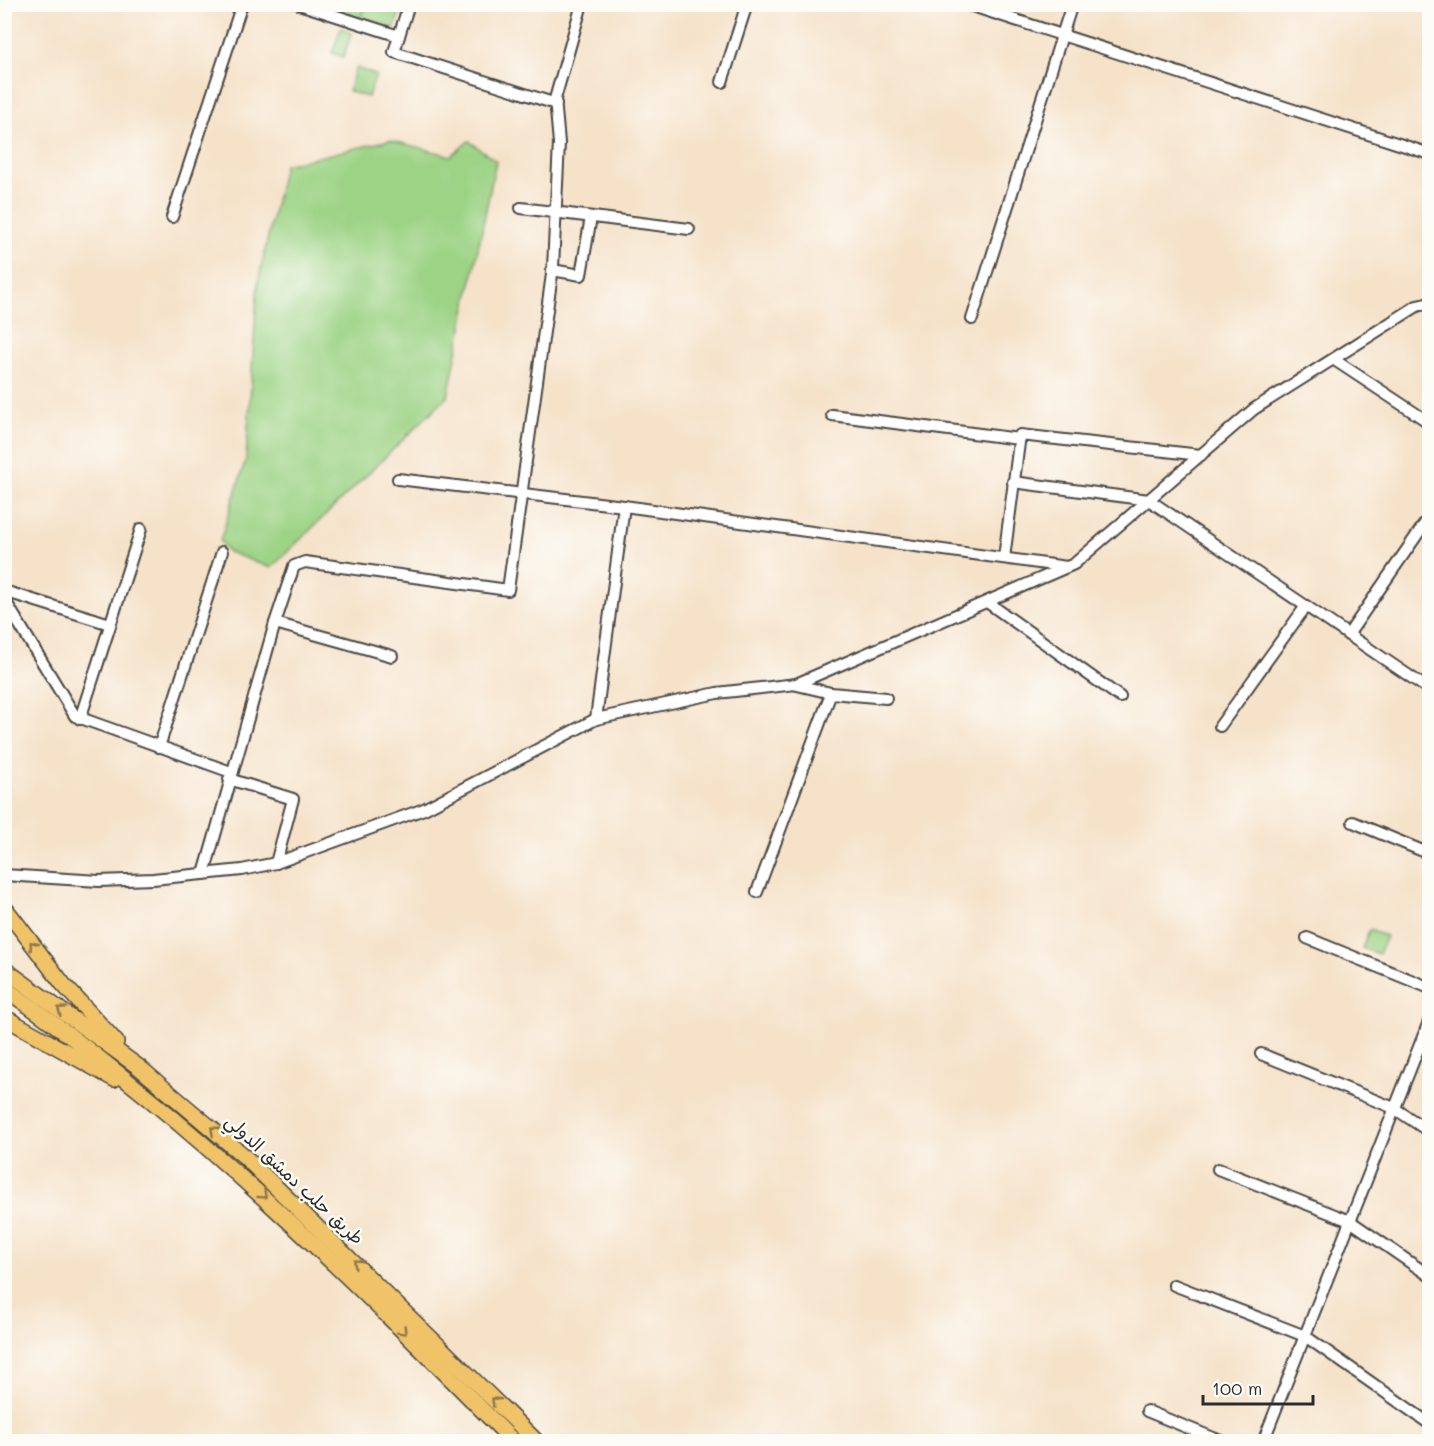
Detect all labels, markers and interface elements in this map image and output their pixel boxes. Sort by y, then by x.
one-way arrow [30,941,41,952]
one-way arrow [56,1006,67,1017]
street label: طريق حلب دمشق الدولي [217,1108,369,1253]
one-way arrow [210,1126,221,1137]
one-way arrow [256,1188,267,1199]
one-way arrow [353,1260,364,1271]
one-way arrow [396,1323,407,1334]
scale bar [1203,1368,1312,1406]
text: 100 m [1212,1376,1262,1400]
one-way arrow [492,1397,503,1408]

